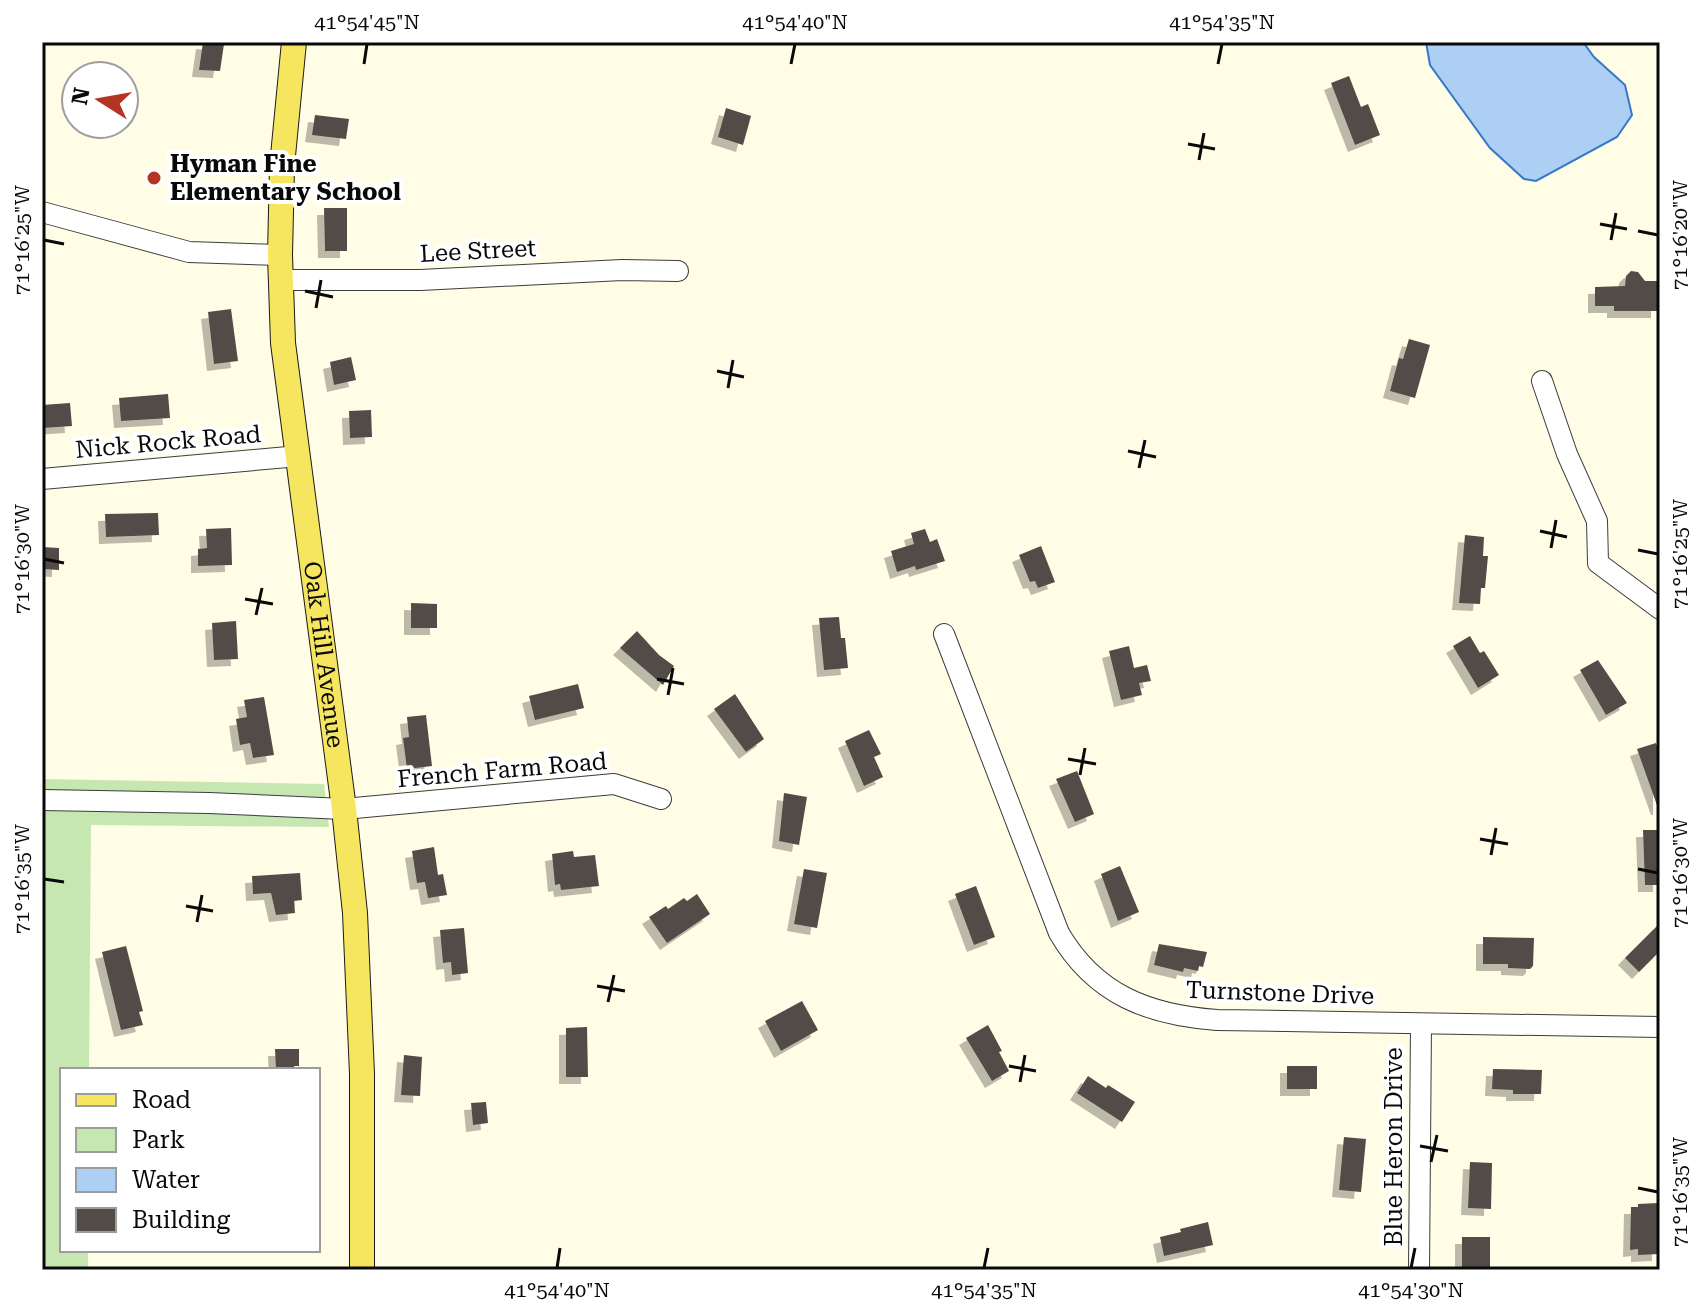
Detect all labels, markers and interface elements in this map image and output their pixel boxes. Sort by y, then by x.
text: 41°54'45"N [314,10,420,34]
text: 41°54'40"N [742,10,848,34]
text: 41°54'35"N [1169,10,1275,34]
north arrow [60,60,140,140]
text: N [67,86,95,107]
place label: Hyman Fine Elementary School [170,150,401,206]
marker: Hyman Fine Elementary School [145,169,163,187]
text: 71°16'20"W [1668,179,1692,290]
text: 71°16'25"W [10,184,34,295]
street label: Lee Street [419,234,537,268]
street label: Nick Rock Road [74,420,262,464]
text: 71°16'25"W [1668,498,1692,609]
text: 71°16'30"W [10,503,34,614]
street label: Oak Hill Avenue [298,560,350,750]
street label: French Farm Road [396,747,608,793]
text: 71°16'30"W [1668,817,1692,928]
text: 71°16'35"W [10,823,34,934]
street label: Turnstone Drive [1185,976,1375,1010]
street label: Blue Heron Drive [1380,1047,1408,1247]
legend [60,1068,320,1252]
text: Road [132,1086,191,1114]
text: Park [132,1126,185,1154]
text: 71°16'35"W [1668,1136,1692,1247]
text: Water [132,1166,200,1194]
text: Building [132,1206,230,1234]
text: 41°54'40"N [504,1278,610,1302]
text: 41°54'35"N [931,1278,1037,1302]
text: 41°54'30"N [1358,1278,1464,1302]

